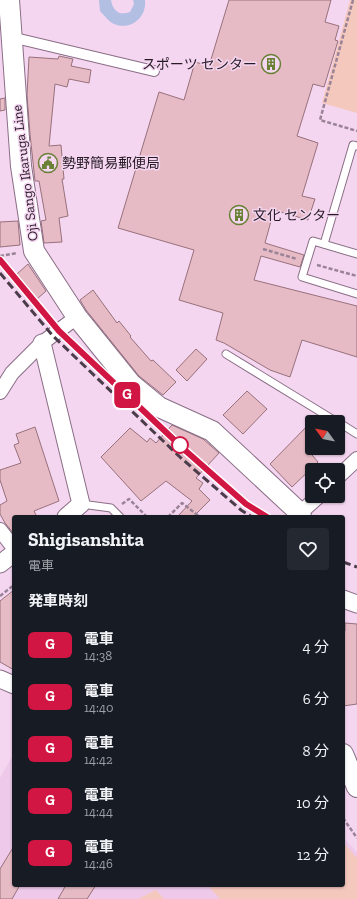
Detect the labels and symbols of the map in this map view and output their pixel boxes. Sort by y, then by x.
building icon: スポーツ センター [260,53,282,75]
place label: スポーツ センター [142,56,257,73]
street label: Oji Sango Ikaruga Line [8,103,42,242]
public building icon: 勢野簡易郵便局 [37,152,59,174]
place label: 勢野簡易郵便局 [62,155,160,172]
building icon: 文化 センター [228,204,250,226]
place label: 文化 センター [253,207,340,224]
line badge: G [114,382,140,408]
north arrow [305,415,345,455]
unlabelled marker [171,436,189,454]

